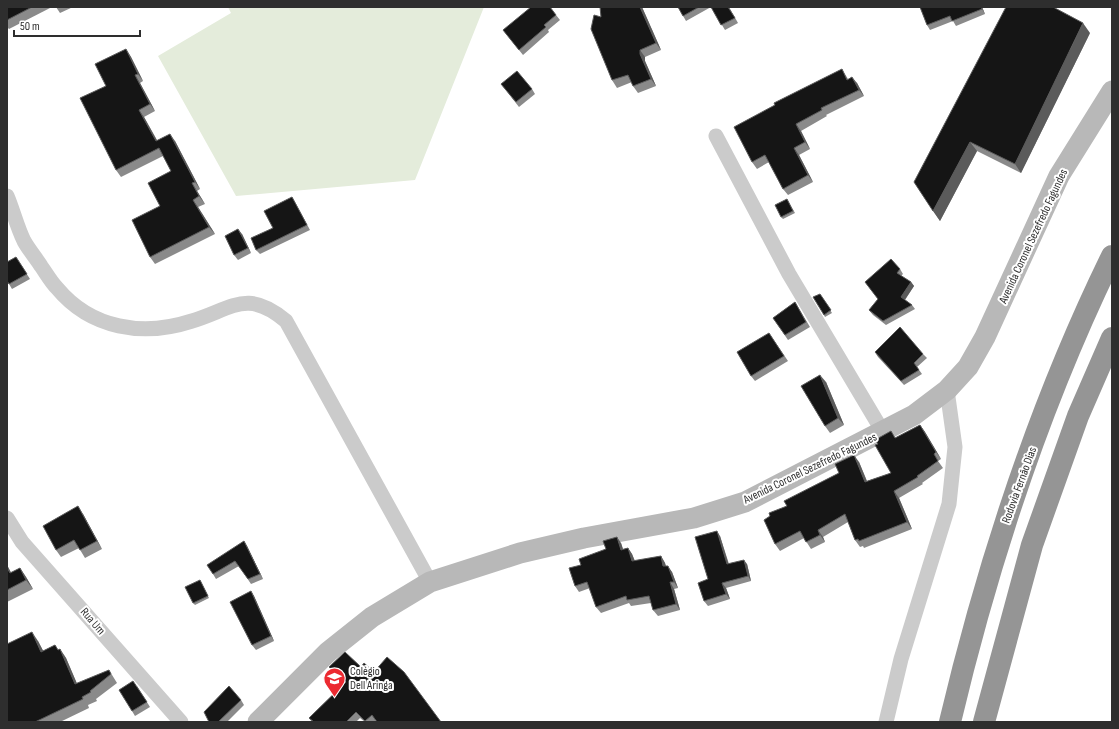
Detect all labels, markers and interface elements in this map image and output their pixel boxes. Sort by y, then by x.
scale bar [14,12,140,38]
text: 50 m [20,19,40,34]
street label: Avenida Coronel Sezefredo Fagundes [995,167,1071,307]
street label: Avenida Coronel Sezefredo Fagundes [740,430,879,508]
street label: Rodovia Fernão Dias [999,445,1040,525]
street label: Rua Um [77,605,109,638]
place label: Colégio Dell Aringa [350,664,393,693]
school or university icon: Colégio Dell Aringa [322,665,348,698]

